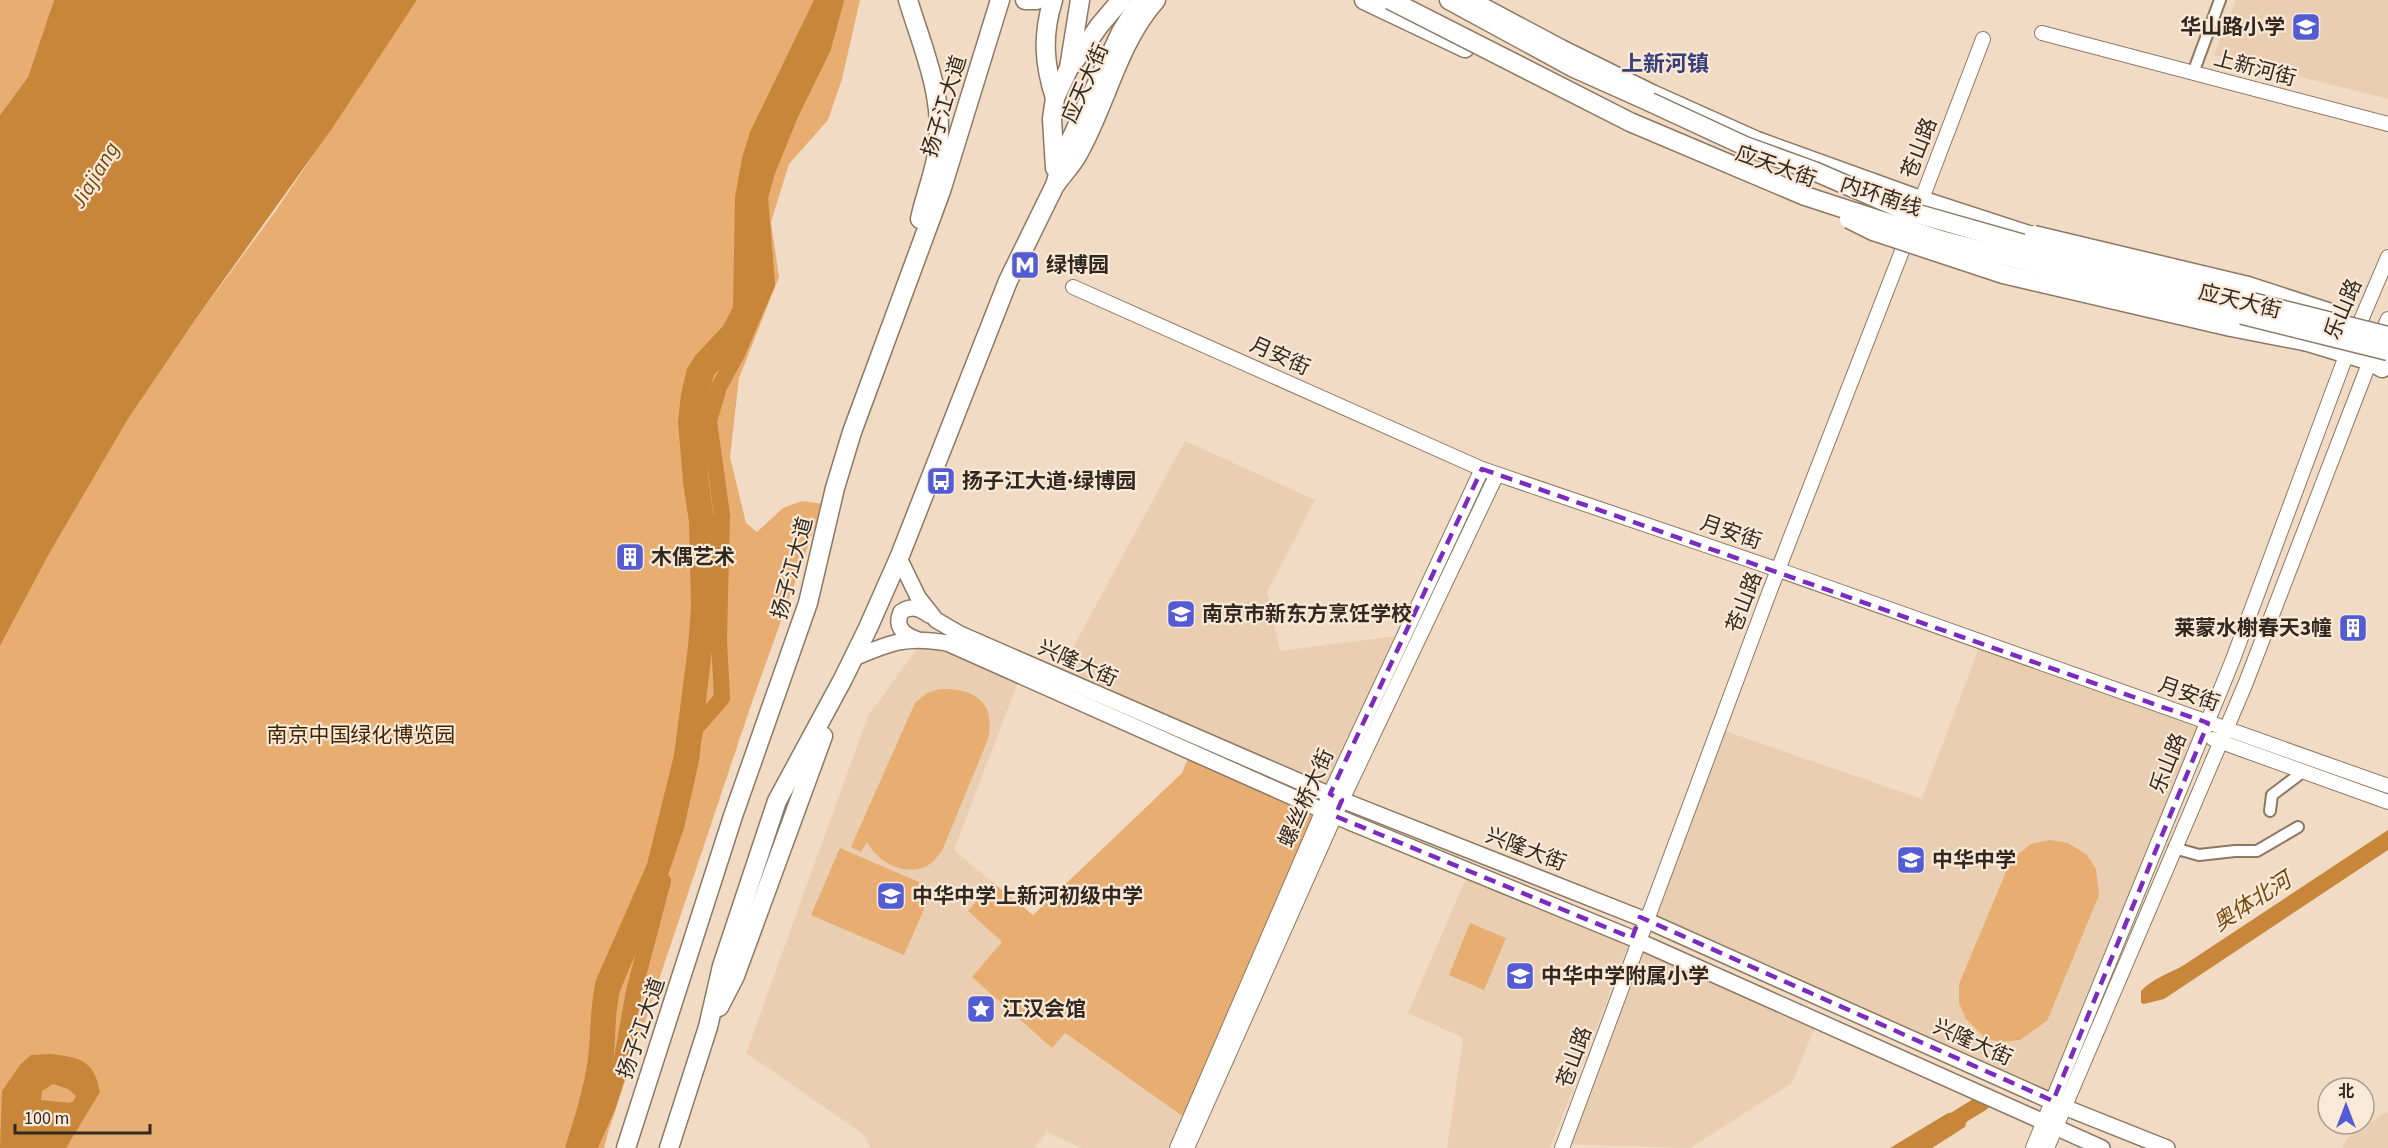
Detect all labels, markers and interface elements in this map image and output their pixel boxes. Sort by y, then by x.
school or university icon: 华山路小学 [2290,11,2322,43]
place label: 华山路小学 [2180,12,2285,42]
street label: 应天大街 [1054,39,1116,127]
street label: 上新河街 [2211,43,2299,93]
district label: 上新河镇 [1621,48,1709,80]
street label: 扬子江大道 [914,51,974,161]
street label: 苍山路 [1894,113,1944,183]
water label: Jiajiang [62,136,127,215]
street label: 应天大街 [1731,138,1821,194]
street label: 内环南线 [1836,169,1926,223]
metro station icon: 绿博园 [1009,249,1041,281]
place label: 绿博园 [1046,250,1109,280]
street label: 乐山路 [2317,274,2369,344]
street label: 应天大街 [2196,276,2284,326]
street label: 月安街 [1245,329,1315,383]
bus stop icon: 扬子江大道·绿博园 [925,465,957,497]
place label: 扬子江大道·绿博园 [962,466,1136,496]
street label: 月安街 [1696,508,1766,556]
street label: 扬子江大道 [764,513,820,623]
building icon: 木偶艺术 [614,541,646,573]
place label: 木偶艺术 [651,542,735,572]
street label: 苍山路 [1719,567,1769,637]
school or university icon: 南京市新东方烹饪学校 [1165,598,1197,630]
place label: 南京市新东方烹饪学校 [1202,599,1412,629]
building icon: 莱蒙水榭春天3幢 [2337,612,2369,644]
place label: 莱蒙水榭春天3幢 [2174,613,2332,643]
street label: 兴隆大街 [1034,632,1122,694]
street label: 月安街 [2154,670,2224,718]
park label: 南京中国绿化博览园 [267,720,456,750]
street label: 乐山路 [2142,728,2194,798]
street label: 螺丝桥大街 [1271,744,1341,852]
street label: 兴隆大街 [1481,820,1571,878]
school or university icon: 中华中学 [1895,844,1927,876]
place label: 中华中学 [1932,845,2016,875]
water label: 奥体北河 [2206,862,2301,939]
school or university icon: 中华中学上新河初级中学 [875,880,907,912]
place label: 中华中学上新河初级中学 [912,881,1143,911]
school or university icon: 中华中学附属小学 [1504,960,1536,992]
place label: 中华中学附属小学 [1541,961,1709,991]
street label: 扬子江大道 [610,973,672,1083]
place icon: 江汉会馆 [965,993,997,1025]
place label: 江汉会馆 [1002,994,1086,1024]
street label: 兴隆大街 [1929,1011,2017,1073]
street label: 苍山路 [1549,1022,1599,1092]
north arrow [2316,1076,2376,1136]
text: 北 [2338,1081,2354,1103]
scale bar [15,1097,150,1135]
text: 100 m [24,1106,69,1131]

